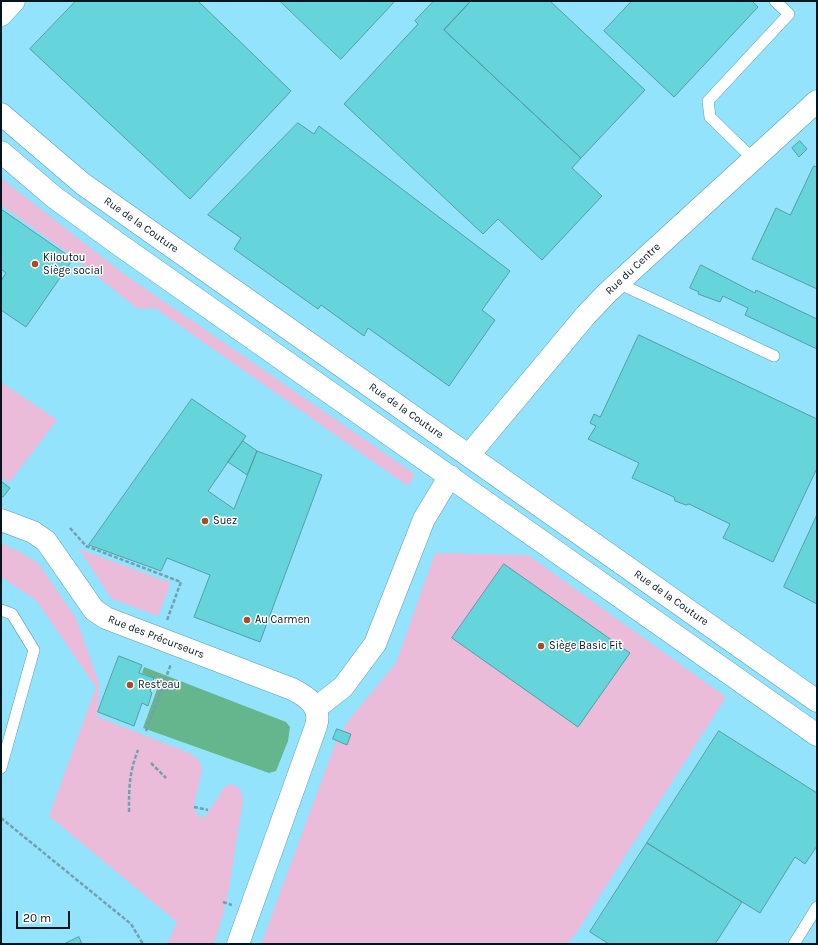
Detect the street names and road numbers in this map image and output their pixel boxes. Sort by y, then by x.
street label: Rue de la Couture [101,194,181,256]
street label: Rue du Centre [603,240,663,298]
street label: Rue de la Couture [366,380,446,442]
street label: Rue de la Couture [631,567,711,629]
street label: Rue des Précurseurs [106,613,206,661]

